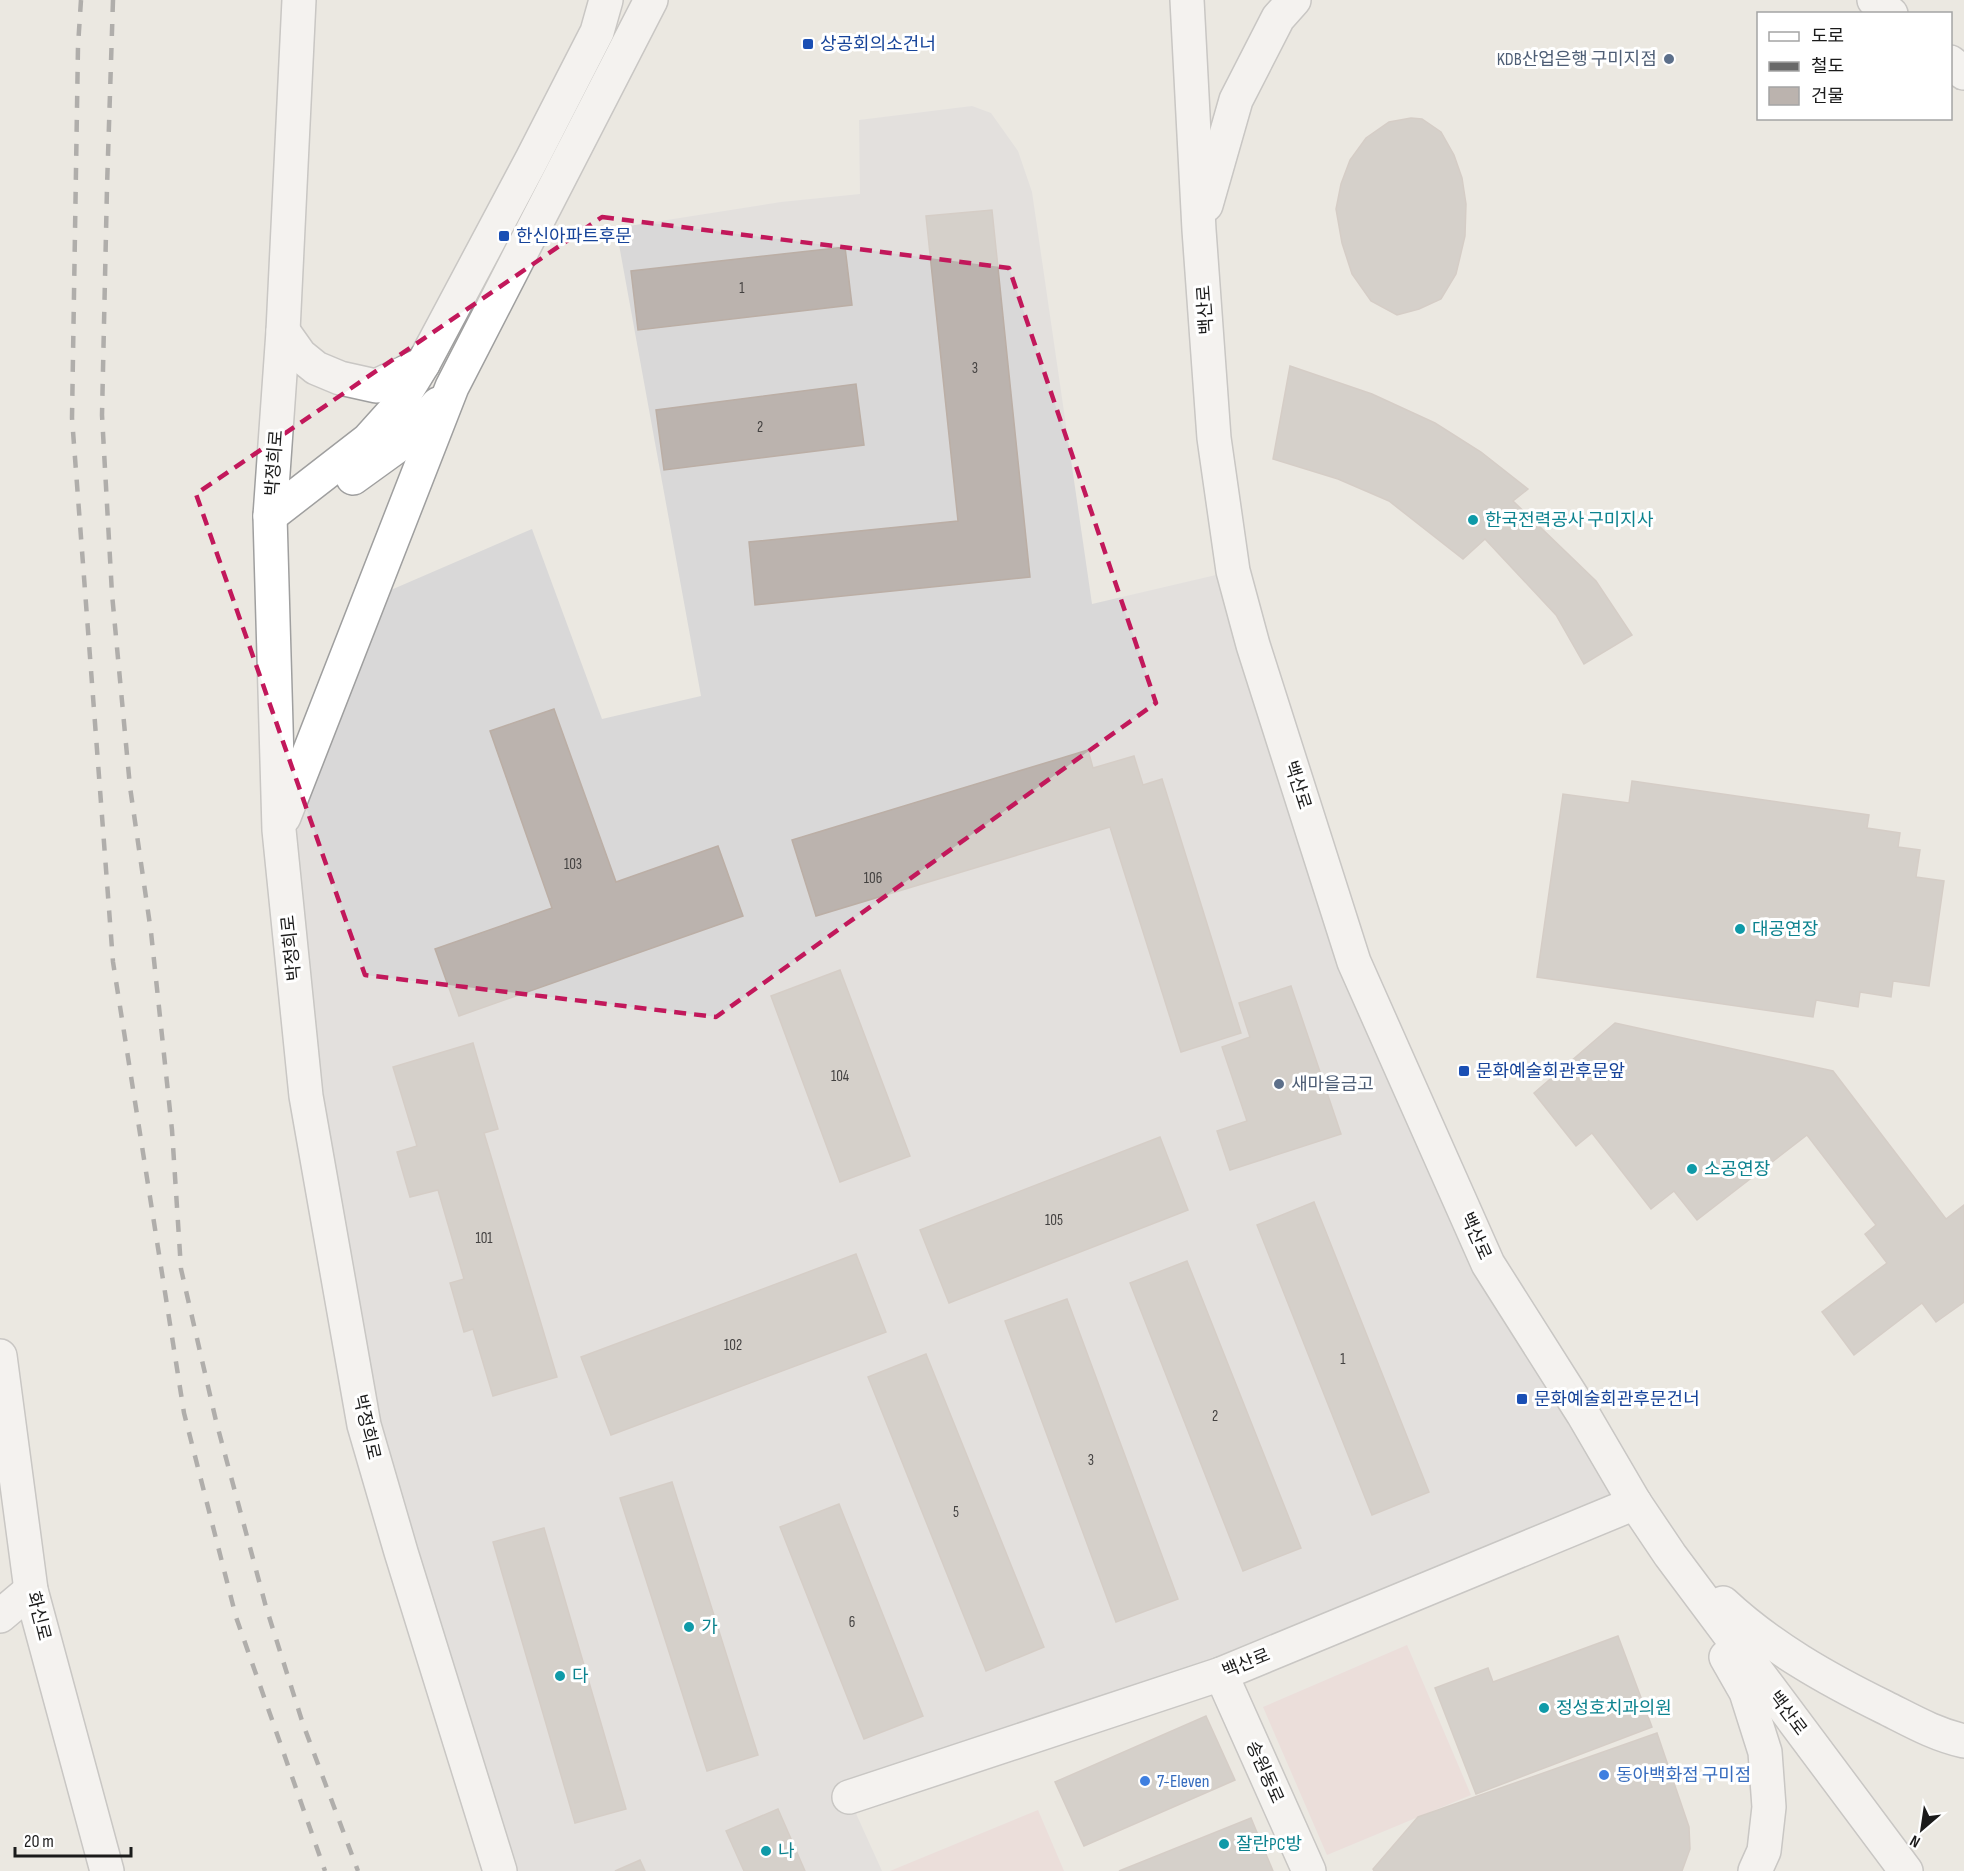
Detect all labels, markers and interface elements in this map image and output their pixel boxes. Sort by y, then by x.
legend [1757,12,1952,120]
text: 도로 [1811,26,1844,47]
place label: 상공회의소건너 [820,34,936,55]
marker: 상공회의소건너 [801,37,815,51]
place label: KDB산업은행 구미지점 [1497,49,1657,70]
marker: KDB산업은행 구미지점 [1662,52,1676,66]
text: 철도 [1811,56,1844,77]
text: 건물 [1811,86,1844,107]
place label: 한신아파트후문 [516,226,632,247]
marker: 한신아파트후문 [497,229,511,243]
house number: 1 [739,279,745,298]
street label: 백산로 [1193,284,1218,335]
house number: 3 [972,359,978,378]
house number: 2 [757,418,763,437]
street label: 박정희로 [262,429,287,497]
place label: 한국전력공사 구미지사 [1485,510,1654,531]
marker: 한국전력공사 구미지사 [1466,513,1480,527]
street label: 백산로 [1280,758,1315,812]
house number: 103 [564,855,582,874]
house number: 106 [864,869,882,888]
street label: 박정희로 [278,914,305,982]
place label: 대공연장 [1752,919,1818,940]
marker: 대공연장 [1733,922,1747,936]
place label: 문화예술회관후문앞 [1476,1061,1625,1082]
marker: 문화예술회관후문앞 [1457,1064,1471,1078]
house number: 104 [831,1067,849,1086]
place label: 새마을금고 [1291,1074,1374,1095]
marker: 새마을금고 [1272,1077,1286,1091]
place label: 소공연장 [1704,1159,1770,1180]
marker: 소공연장 [1685,1162,1699,1176]
street label: 백산로 [1456,1209,1495,1263]
house number: 105 [1045,1211,1063,1230]
house number: 101 [475,1229,493,1248]
house number: 102 [724,1336,742,1355]
house number: 1 [1340,1350,1346,1369]
place label: 문화예술회관후문건너 [1534,1389,1700,1410]
street label: 박정희로 [349,1392,384,1462]
marker: 문화예술회관후문건너 [1515,1392,1529,1406]
house number: 2 [1212,1407,1218,1426]
house number: 3 [1088,1451,1094,1470]
house number: 5 [953,1503,959,1522]
street label: 화신로 [22,1589,55,1643]
house number: 6 [849,1613,855,1632]
place label: 가 [701,1617,718,1638]
marker: 가 [682,1620,696,1634]
street label: 백산로 [1219,1644,1273,1683]
place label: 다 [572,1666,589,1687]
marker: 다 [553,1669,567,1683]
street label: 백산로 [1764,1687,1811,1739]
place label: 정성호치과의원 [1556,1698,1672,1719]
marker: 정성호치과의원 [1537,1701,1551,1715]
street label: 송원동로 [1241,1738,1288,1807]
place label: 동아백화점 구미점 [1616,1765,1751,1786]
marker: 동아백화점 구미점 [1597,1768,1611,1782]
place label: 7-Eleven [1157,1771,1210,1792]
marker: 7-Eleven [1138,1774,1152,1788]
north arrow [1892,1799,1952,1859]
scale bar [15,1820,130,1858]
text: N [1907,1830,1924,1851]
text: 20 m [24,1831,54,1852]
place label: 잘란PC방 [1236,1834,1302,1855]
marker: 잘란PC방 [1217,1837,1231,1851]
place label: 나 [778,1841,795,1862]
marker: 나 [759,1844,773,1858]

